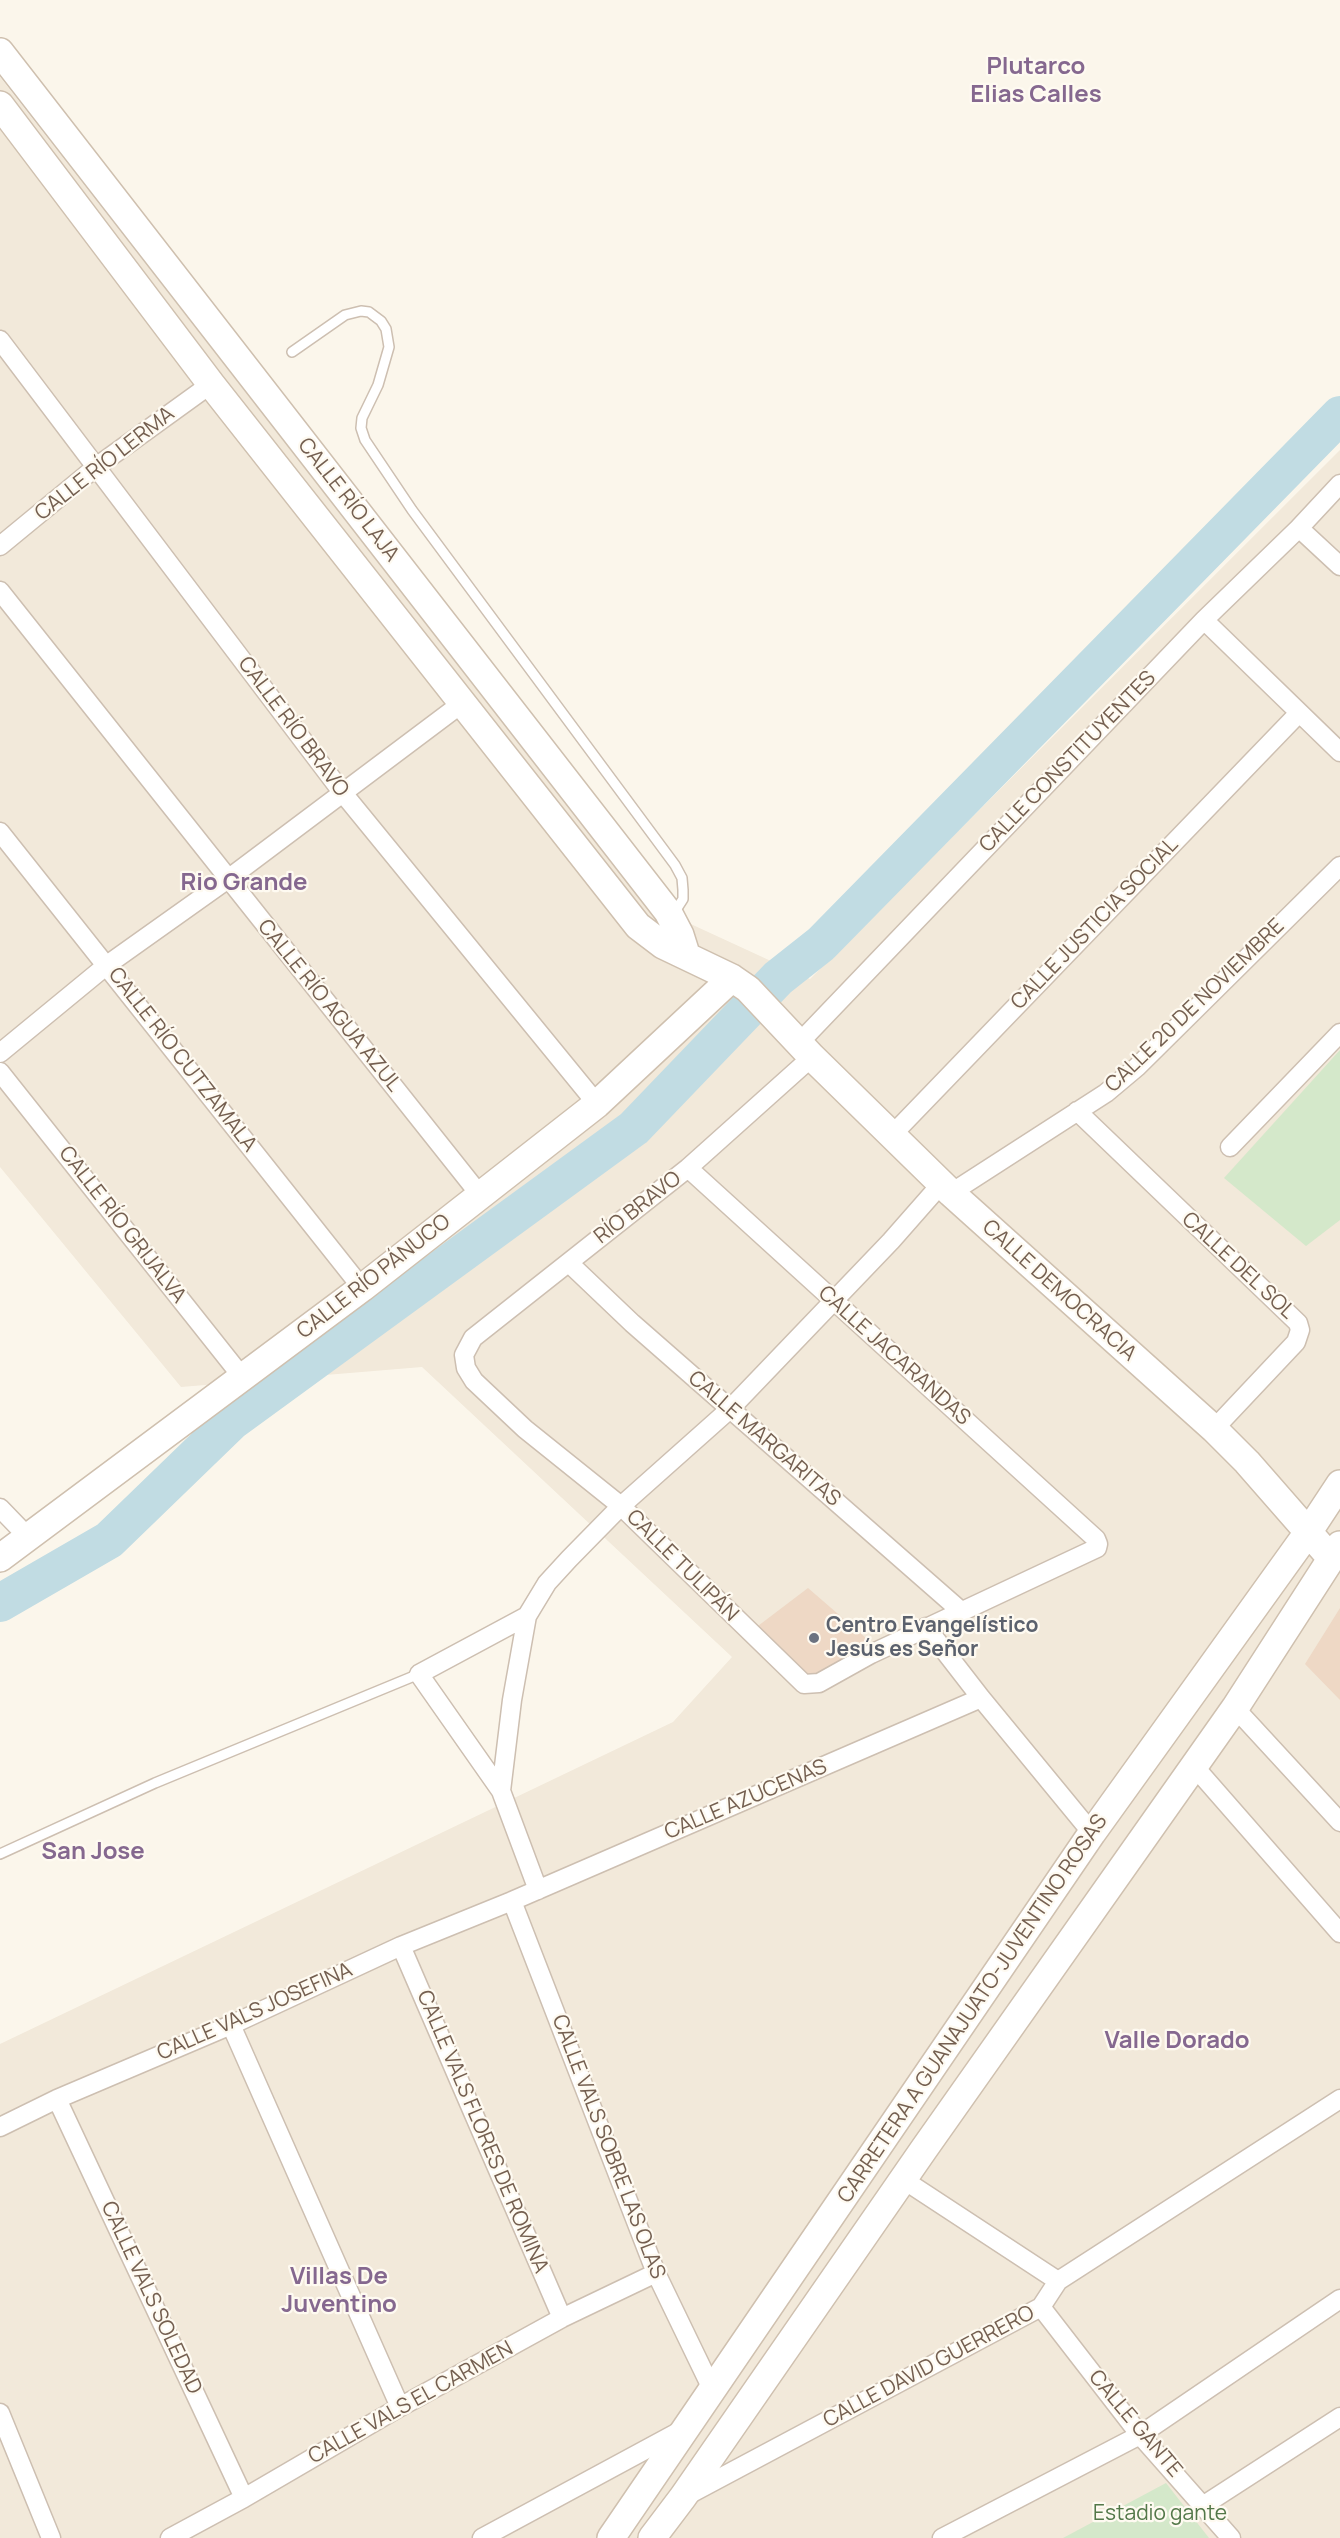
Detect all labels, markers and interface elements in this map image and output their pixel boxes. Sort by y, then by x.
district label: Plutarco Elias Calles [970,53,1102,109]
street label: CALLE RÍO LERMA [30,402,180,526]
street label: CALLE RÍO LAJA [292,433,404,567]
street label: CALLE RÍO BRAVO [232,652,354,802]
street label: CALLE CONSTITUYENTES [975,666,1161,858]
street label: CALLE JUSTICIA SOCIAL [1006,833,1184,1015]
district label: Rio Grande [181,869,307,897]
street label: CALLE 20 DE NOVIEMBRE [1100,914,1290,1098]
street label: CALLE RÍO AGUA AZUL [252,915,406,1097]
street label: CALLE RÍO CUTZAMALA [102,963,262,1157]
street label: CALLE RÍO GRIJALVA [53,1142,191,1308]
street label: RÍO BRAVO [590,1166,686,1250]
street label: CALLE DEL SOL [1176,1207,1300,1325]
street label: CALLE RÍO PÁNUCO [292,1209,456,1345]
street label: CALLE DEMOCRACIA [977,1215,1141,1367]
street label: CALLE JACARANDAS [813,1281,975,1431]
street label: CALLE MARGARITAS [683,1366,845,1512]
street label: CALLE TULIPÁN [621,1505,743,1627]
place label: Centro Evangelístico Jesús es Señor [826,1613,1038,1663]
marker: Centro Evangelístico Jesús es Señor [807,1631,821,1645]
street label: CALLE AZUCENAS [661,1754,831,1846]
street label: CARRETERA A GUANAJUATO-JUVENTINO ROSAS [833,1810,1113,2208]
district label: San Jose [41,1838,145,1866]
street label: CALLE VALS JOSEFINA [154,1958,356,2066]
street label: CALLE VALS FLORES DE ROMINA [411,1987,553,2277]
street label: CALLE VALS SOBRE LAS OLAS [546,2011,670,2283]
district label: Valle Dorado [1104,2027,1250,2055]
street label: CALLE VALS SOLEDAD [95,2198,207,2398]
district label: Villas De Juventino [281,2263,397,2319]
street label: CALLE DAVID GUERRERO [819,2301,1039,2433]
street label: CALLE VALS EL CARMEN [304,2336,518,2470]
street label: CALLE GANTE [1083,2365,1187,2483]
park label: Estadio gante [1093,2501,1227,2527]

